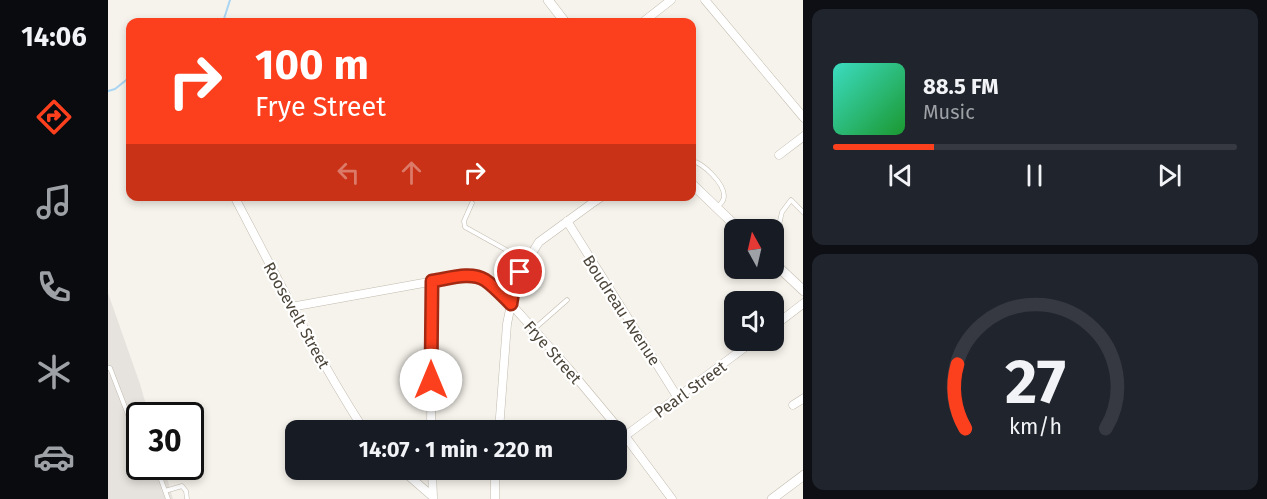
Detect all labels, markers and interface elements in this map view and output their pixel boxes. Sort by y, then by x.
text: 14:06 [21,21,87,53]
text: 100 m [255,40,369,90]
icon: right [156,42,234,120]
text: 88.5 FM [923,73,999,100]
text: Frye Street [255,91,386,123]
icon: directions [33,96,75,138]
text: Music [923,100,975,124]
icon: left [332,156,365,189]
icon: ahead [395,156,428,189]
icon: right [458,156,491,189]
icon: previous [884,159,917,192]
icon: pause [1018,159,1051,192]
icon: next [1153,159,1186,192]
icon: music [33,181,75,223]
north arrow [724,219,784,279]
map controls [724,219,784,351]
pin [494,246,545,297]
street label: Boudreau Avenue [579,252,664,369]
icon: arrive [503,255,536,288]
street label: Roosevelt Street [259,259,334,372]
icon: phone [33,266,75,308]
button: sound [724,291,784,351]
street label: Frye Street [520,317,585,388]
text: 27 [1005,345,1065,420]
position arrow [399,348,463,412]
icon: climate [33,351,75,393]
street label: Pearl Street [650,357,730,422]
speed limit sign: 30 [126,402,204,480]
text: km/h [1008,414,1062,440]
icon: car [33,436,75,478]
text: 14:07 · 1 min · 220 m [359,436,553,463]

